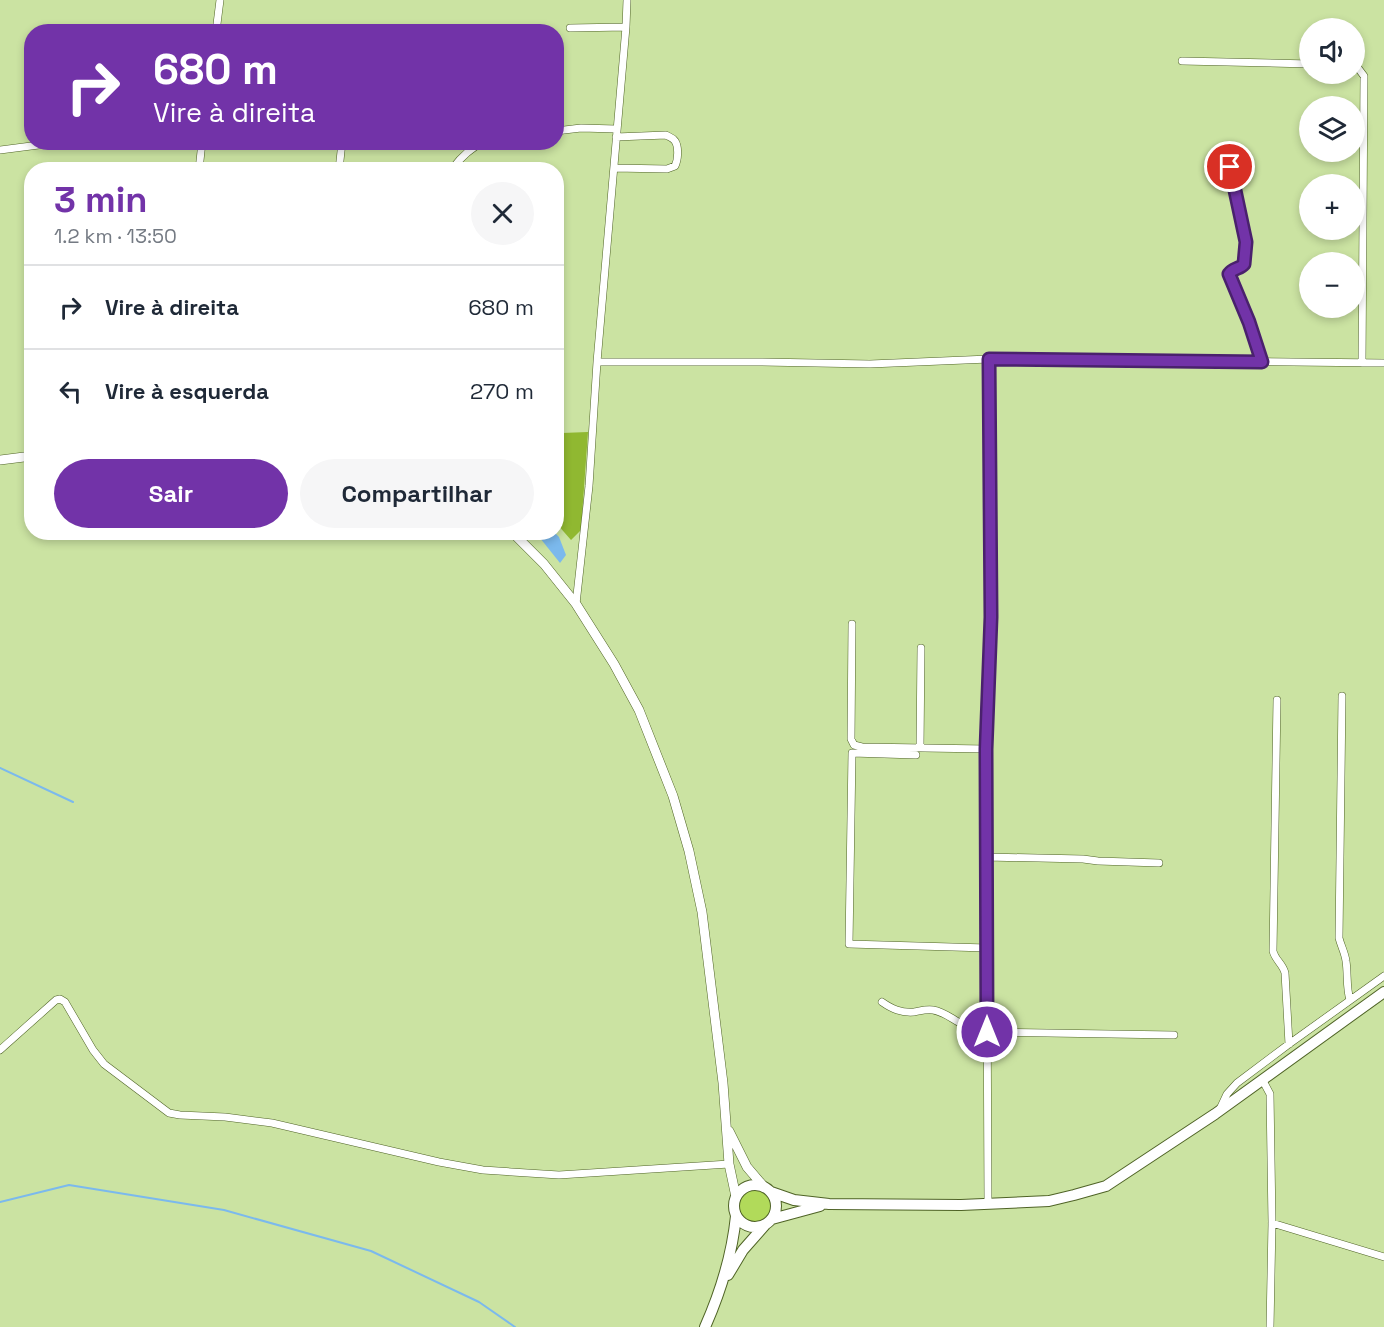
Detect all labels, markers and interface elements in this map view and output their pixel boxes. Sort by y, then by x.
map controls [1299,18,1365,318]
button: sound [1299,18,1365,84]
text: 680 m [153,43,278,96]
icon: right [54,48,132,126]
text: Vire à direita [153,95,316,130]
button: layers [1299,96,1365,162]
pin [1204,141,1255,192]
icon: arrive [1213,150,1246,183]
button: + [1299,174,1365,240]
text: 3 min [54,177,148,223]
button: close [471,182,534,245]
text: 1.2 km · 13:50 [54,223,177,249]
button: − [1299,252,1365,318]
icon: right [54,291,87,324]
text: Vire à direita [105,293,239,321]
text: 680 m [468,293,534,321]
icon: left [54,375,87,408]
text: Vire à esquerda [105,377,269,405]
text: 270 m [470,377,534,405]
button: Sair [54,459,288,528]
button: Compartilhar [300,459,534,528]
position arrow [955,1000,1019,1064]

